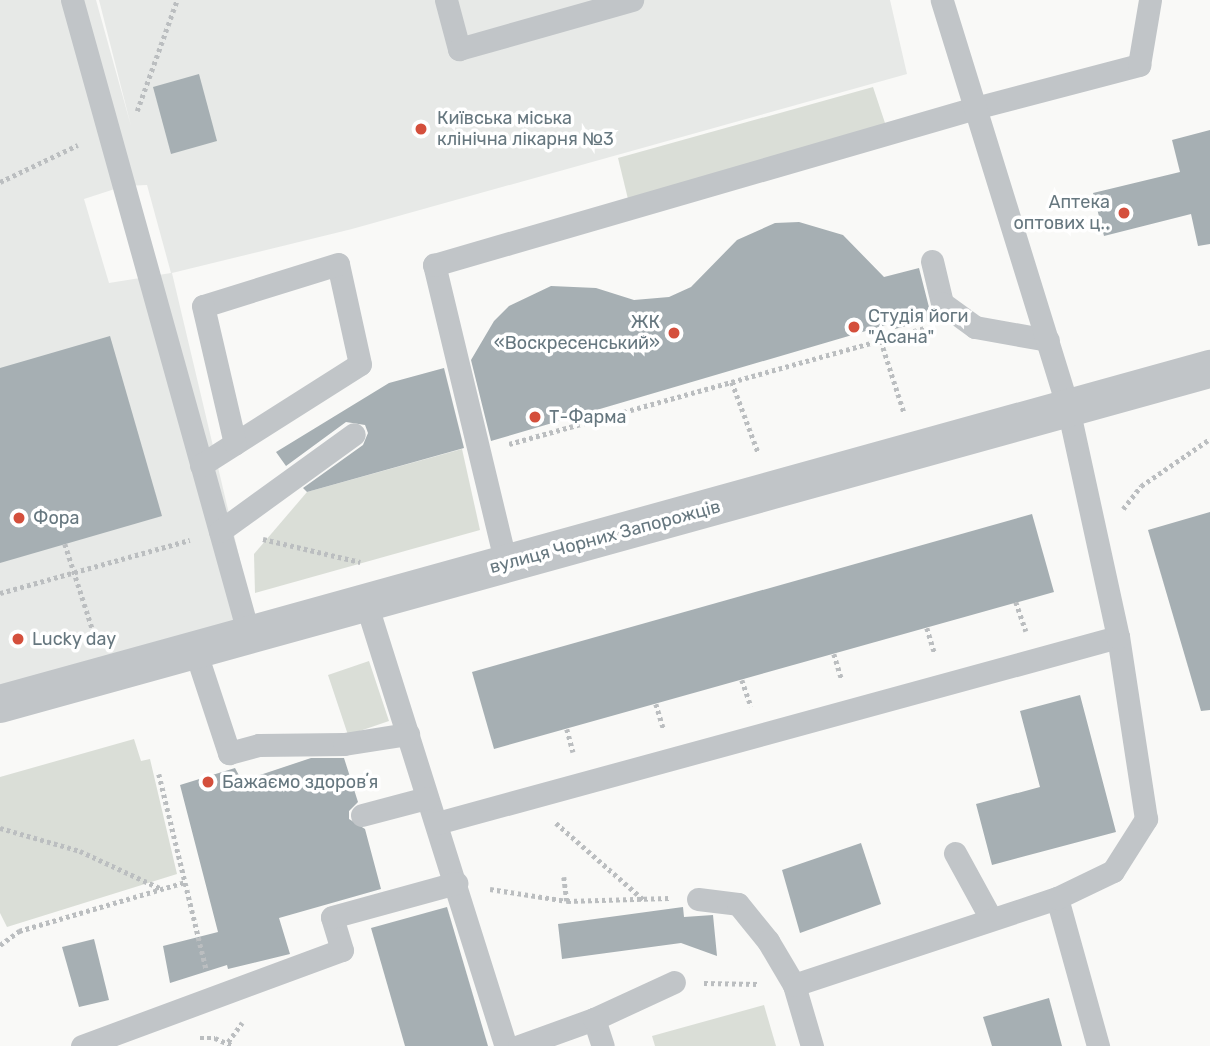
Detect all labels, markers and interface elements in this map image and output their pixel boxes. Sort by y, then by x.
place label: Київська міська клінічна лікарня №3 [437,108,614,150]
marker: Київська міська клінічна лікарня №3 [411,119,431,139]
place label: Аптека оптових ц‥ [1014,192,1110,234]
marker: Аптека оптових ц‥ [1116,205,1132,221]
place label: Студія йоги "Асана" [868,306,968,348]
place label: ЖК «Воскресенський» [494,312,660,354]
marker: Студія йоги "Асана" [846,319,862,335]
marker: ЖК «Воскресенський» [666,325,682,341]
place label: Т-Фарма [549,406,626,428]
marker: Т-Фарма [527,409,543,425]
street label: вулиця Чорних Запорожців [487,496,723,578]
place label: Фора [33,507,79,529]
marker: Фора [11,510,27,526]
place label: Lucky day [32,628,117,650]
marker: Lucky day [10,631,26,647]
place label: Бажаємо здоровʼя [222,771,378,793]
marker: Бажаємо здоровʼя [200,774,216,790]

